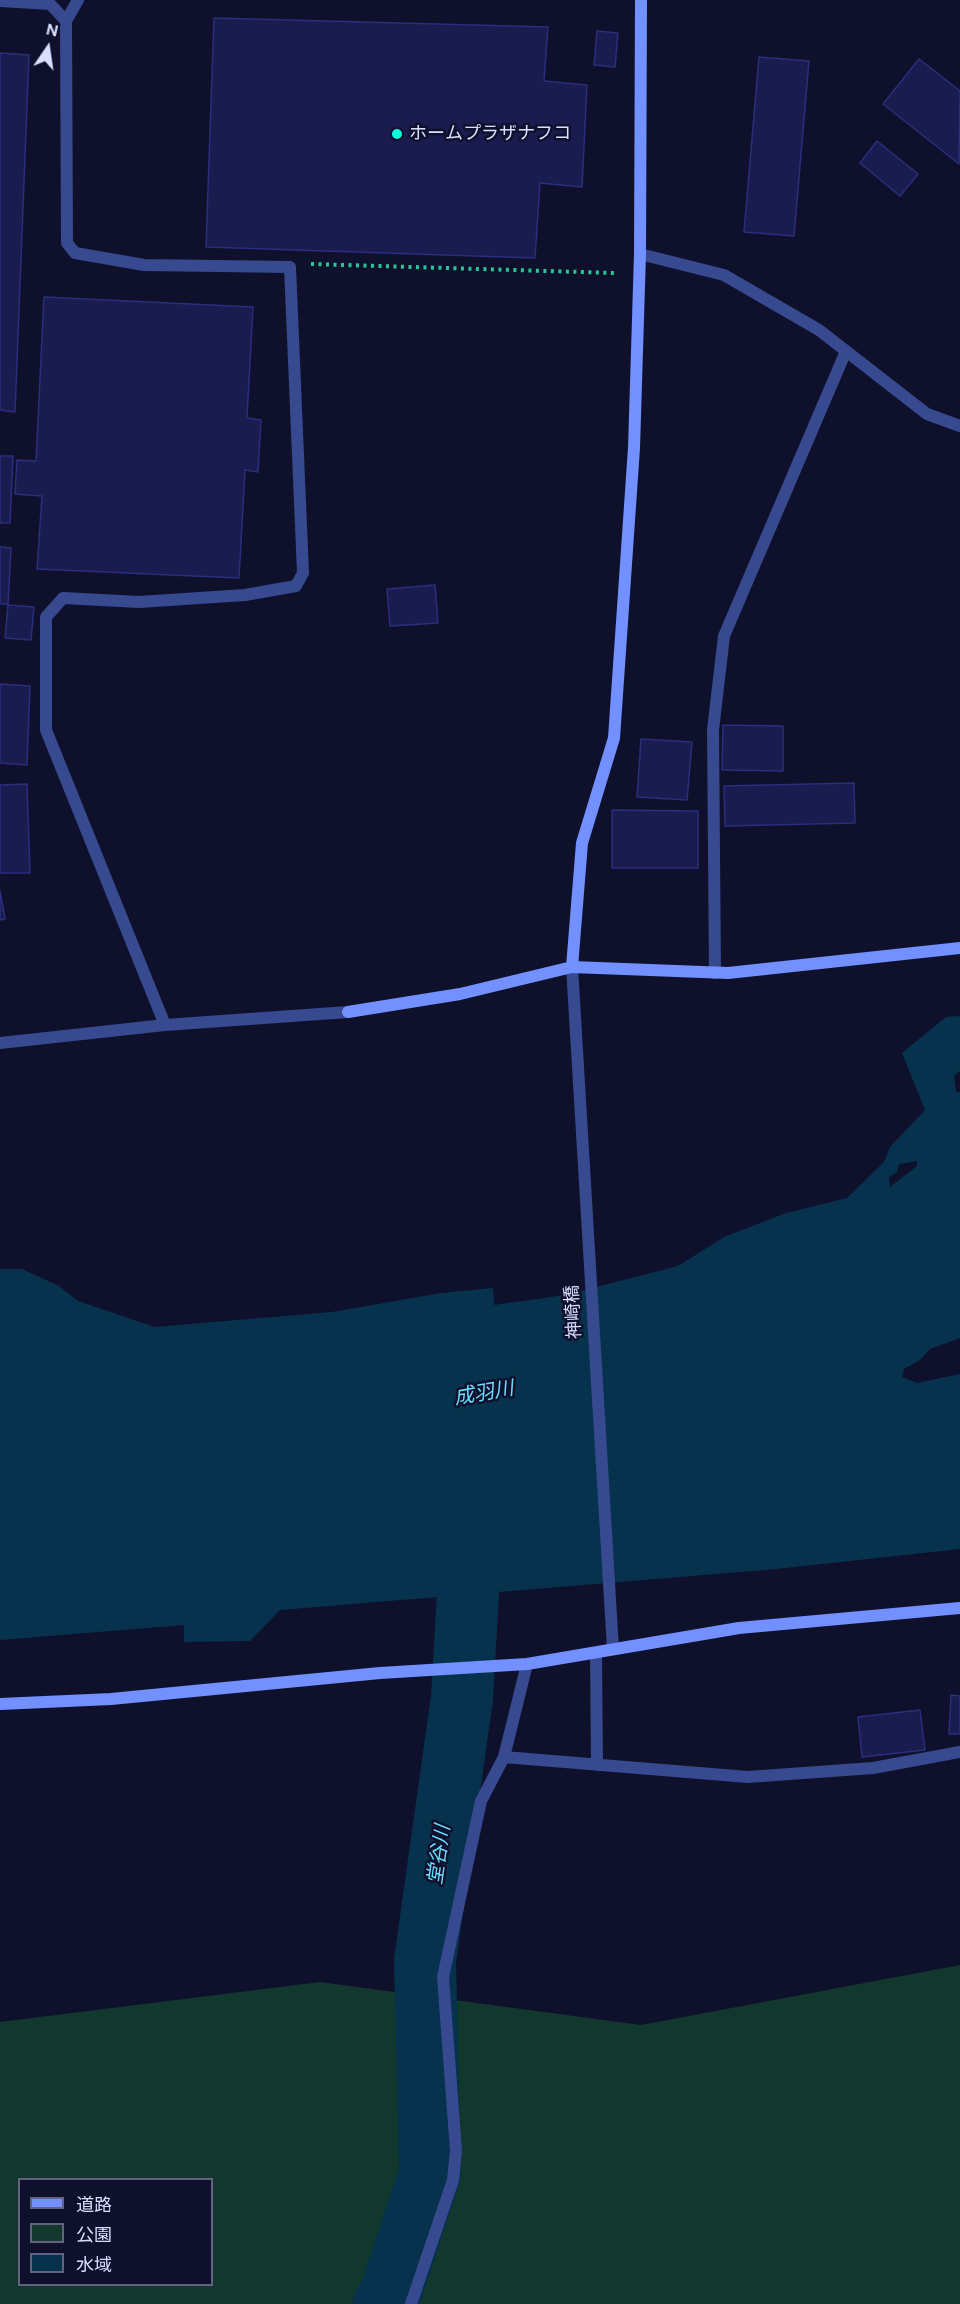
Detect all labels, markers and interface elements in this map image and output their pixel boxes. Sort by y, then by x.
north arrow [18,18,78,78]
text: N [44,18,60,42]
place label: ホームプラザナフコ [409,123,571,145]
marker: ホームプラザナフコ [390,127,404,141]
street label: 神崎橋 [562,1284,586,1340]
water label: 成羽川 [452,1377,516,1411]
water label: 堂谷川 [424,1824,456,1886]
legend [18,2178,213,2286]
text: 道路 [76,2193,112,2217]
text: 公園 [76,2223,112,2247]
text: 水域 [76,2253,112,2277]

